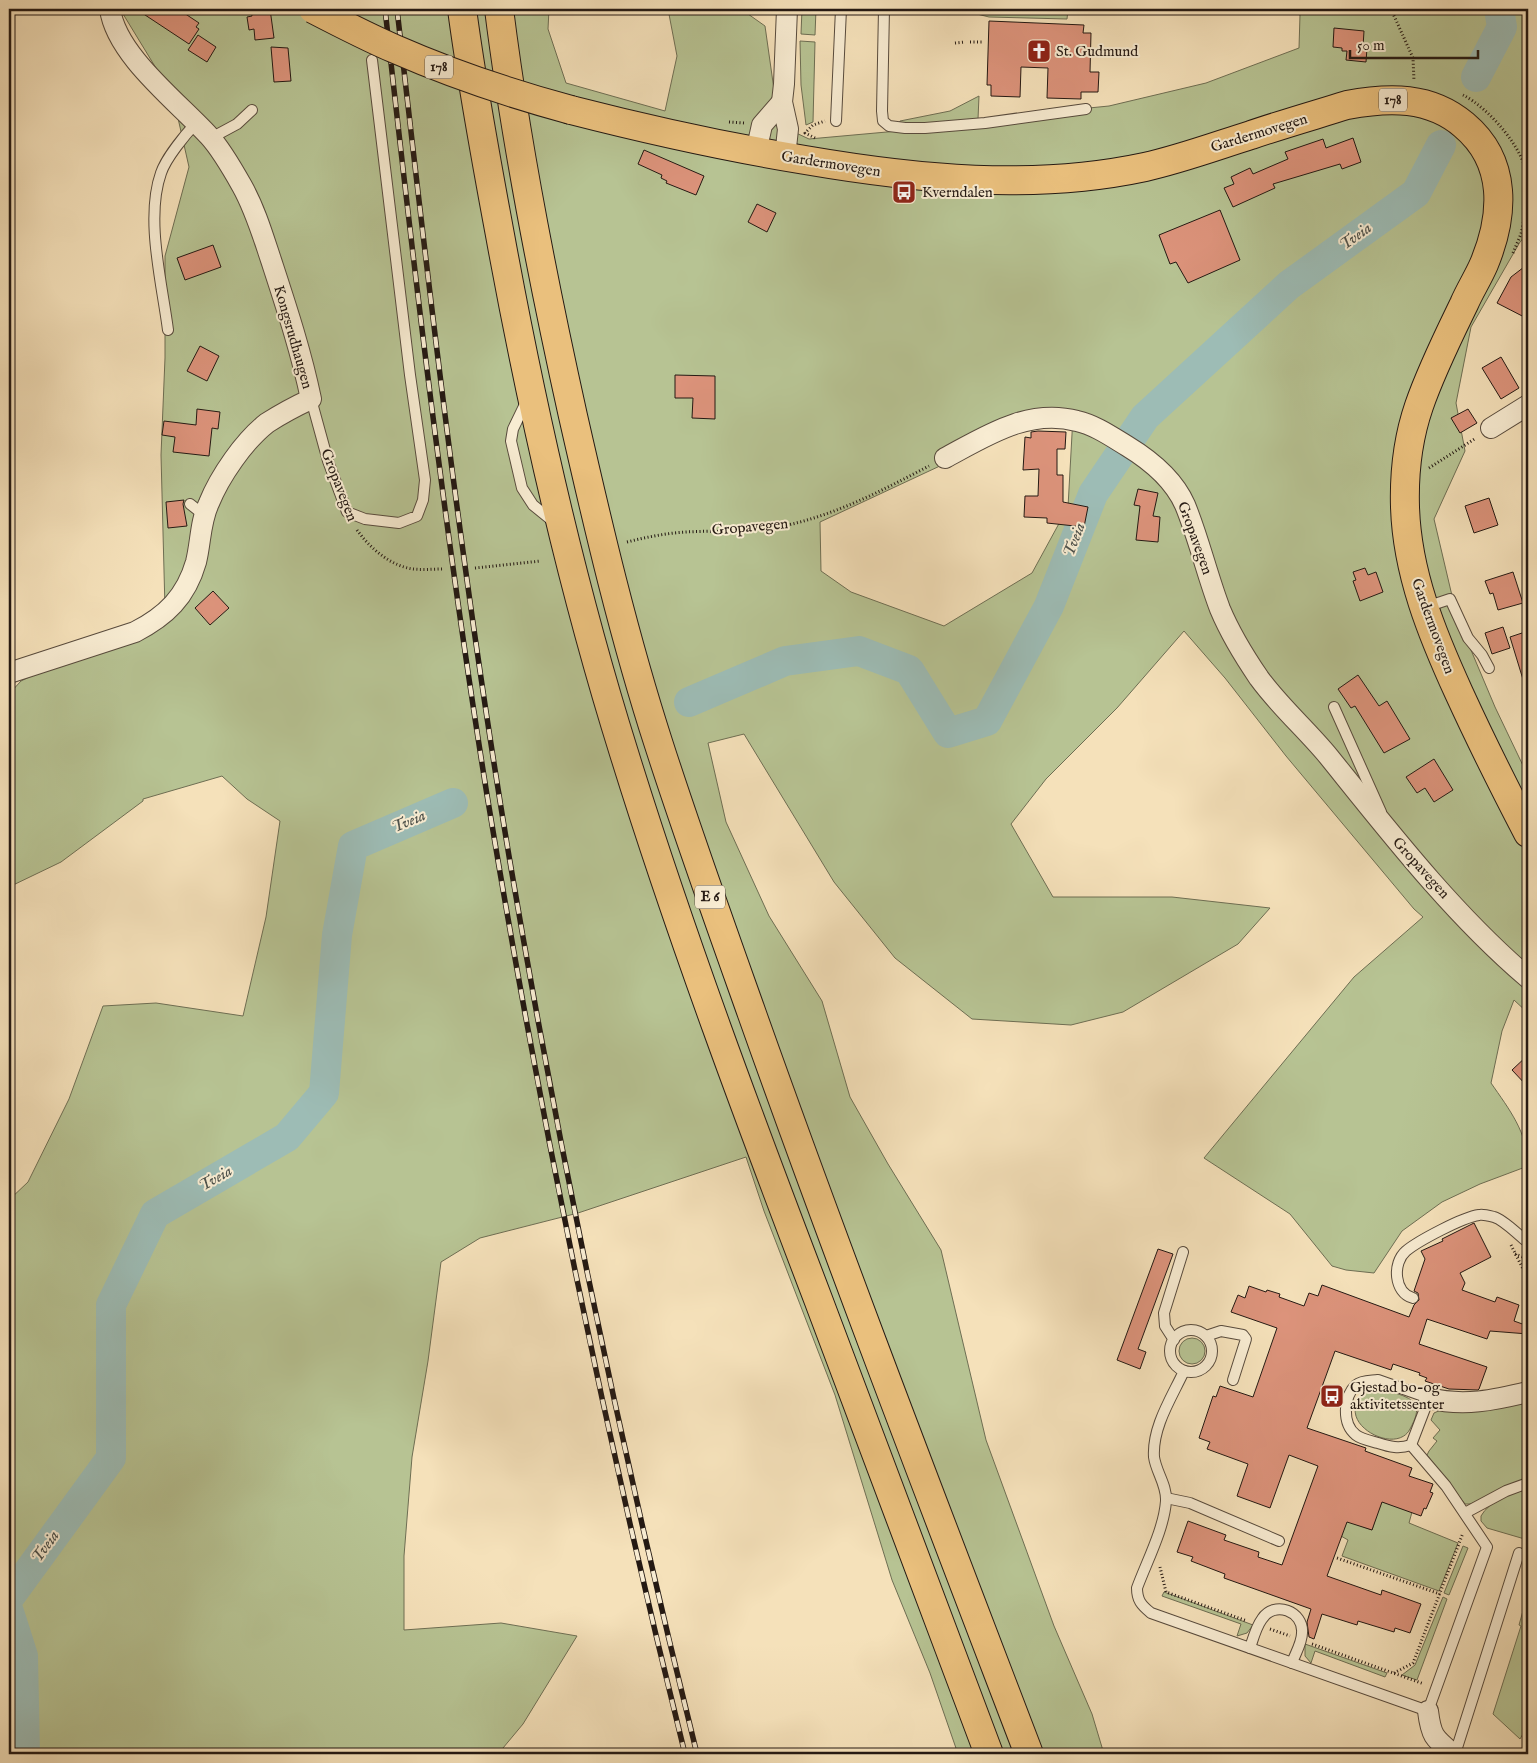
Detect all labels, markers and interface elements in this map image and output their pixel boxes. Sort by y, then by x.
scale bar [1350,28,1477,60]
text: 50 m [1357,36,1385,55]
church icon: St. Gudmund [1026,38,1052,64]
place label: St. Gudmund [1056,42,1139,61]
road number: 178 [425,56,453,78]
road number: 178 [1379,88,1407,112]
street label: Gardermovegen [1208,109,1310,157]
street label: Gardermovegen [780,147,882,181]
bus stop icon: Kverndalen [891,179,917,205]
place label: Kverndalen [922,183,993,202]
water label: Tveia [1336,219,1376,255]
street label: Kongsrudhaugen [269,283,317,391]
street label: Gropavegen [316,446,362,524]
street label: Gropavegen [1173,499,1217,577]
street label: Gropavegen [711,514,789,540]
water label: Tveia [1059,520,1091,560]
street label: Gardermovegen [1407,576,1459,676]
water label: Tveia [389,806,429,838]
street label: Gropavegen [1388,833,1454,903]
road number: E 6 [695,886,725,909]
water label: Tveia [196,1162,236,1196]
place label: Gjestad bo-og aktivitetssenter [1350,1378,1445,1414]
bus stop icon: Gjestad bo-og aktivitetssenter [1319,1383,1345,1409]
water label: Tveia [28,1527,64,1567]

